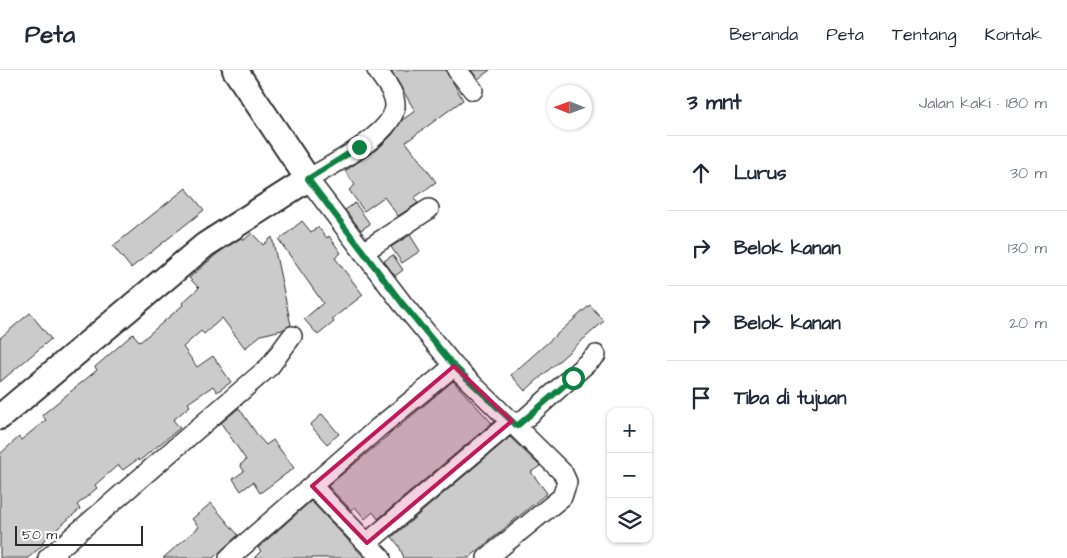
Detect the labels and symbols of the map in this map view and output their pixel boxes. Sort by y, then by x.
north arrow [547,85,592,130]
route end [348,136,371,159]
route start [562,367,585,390]
scale bar [15,523,142,546]

